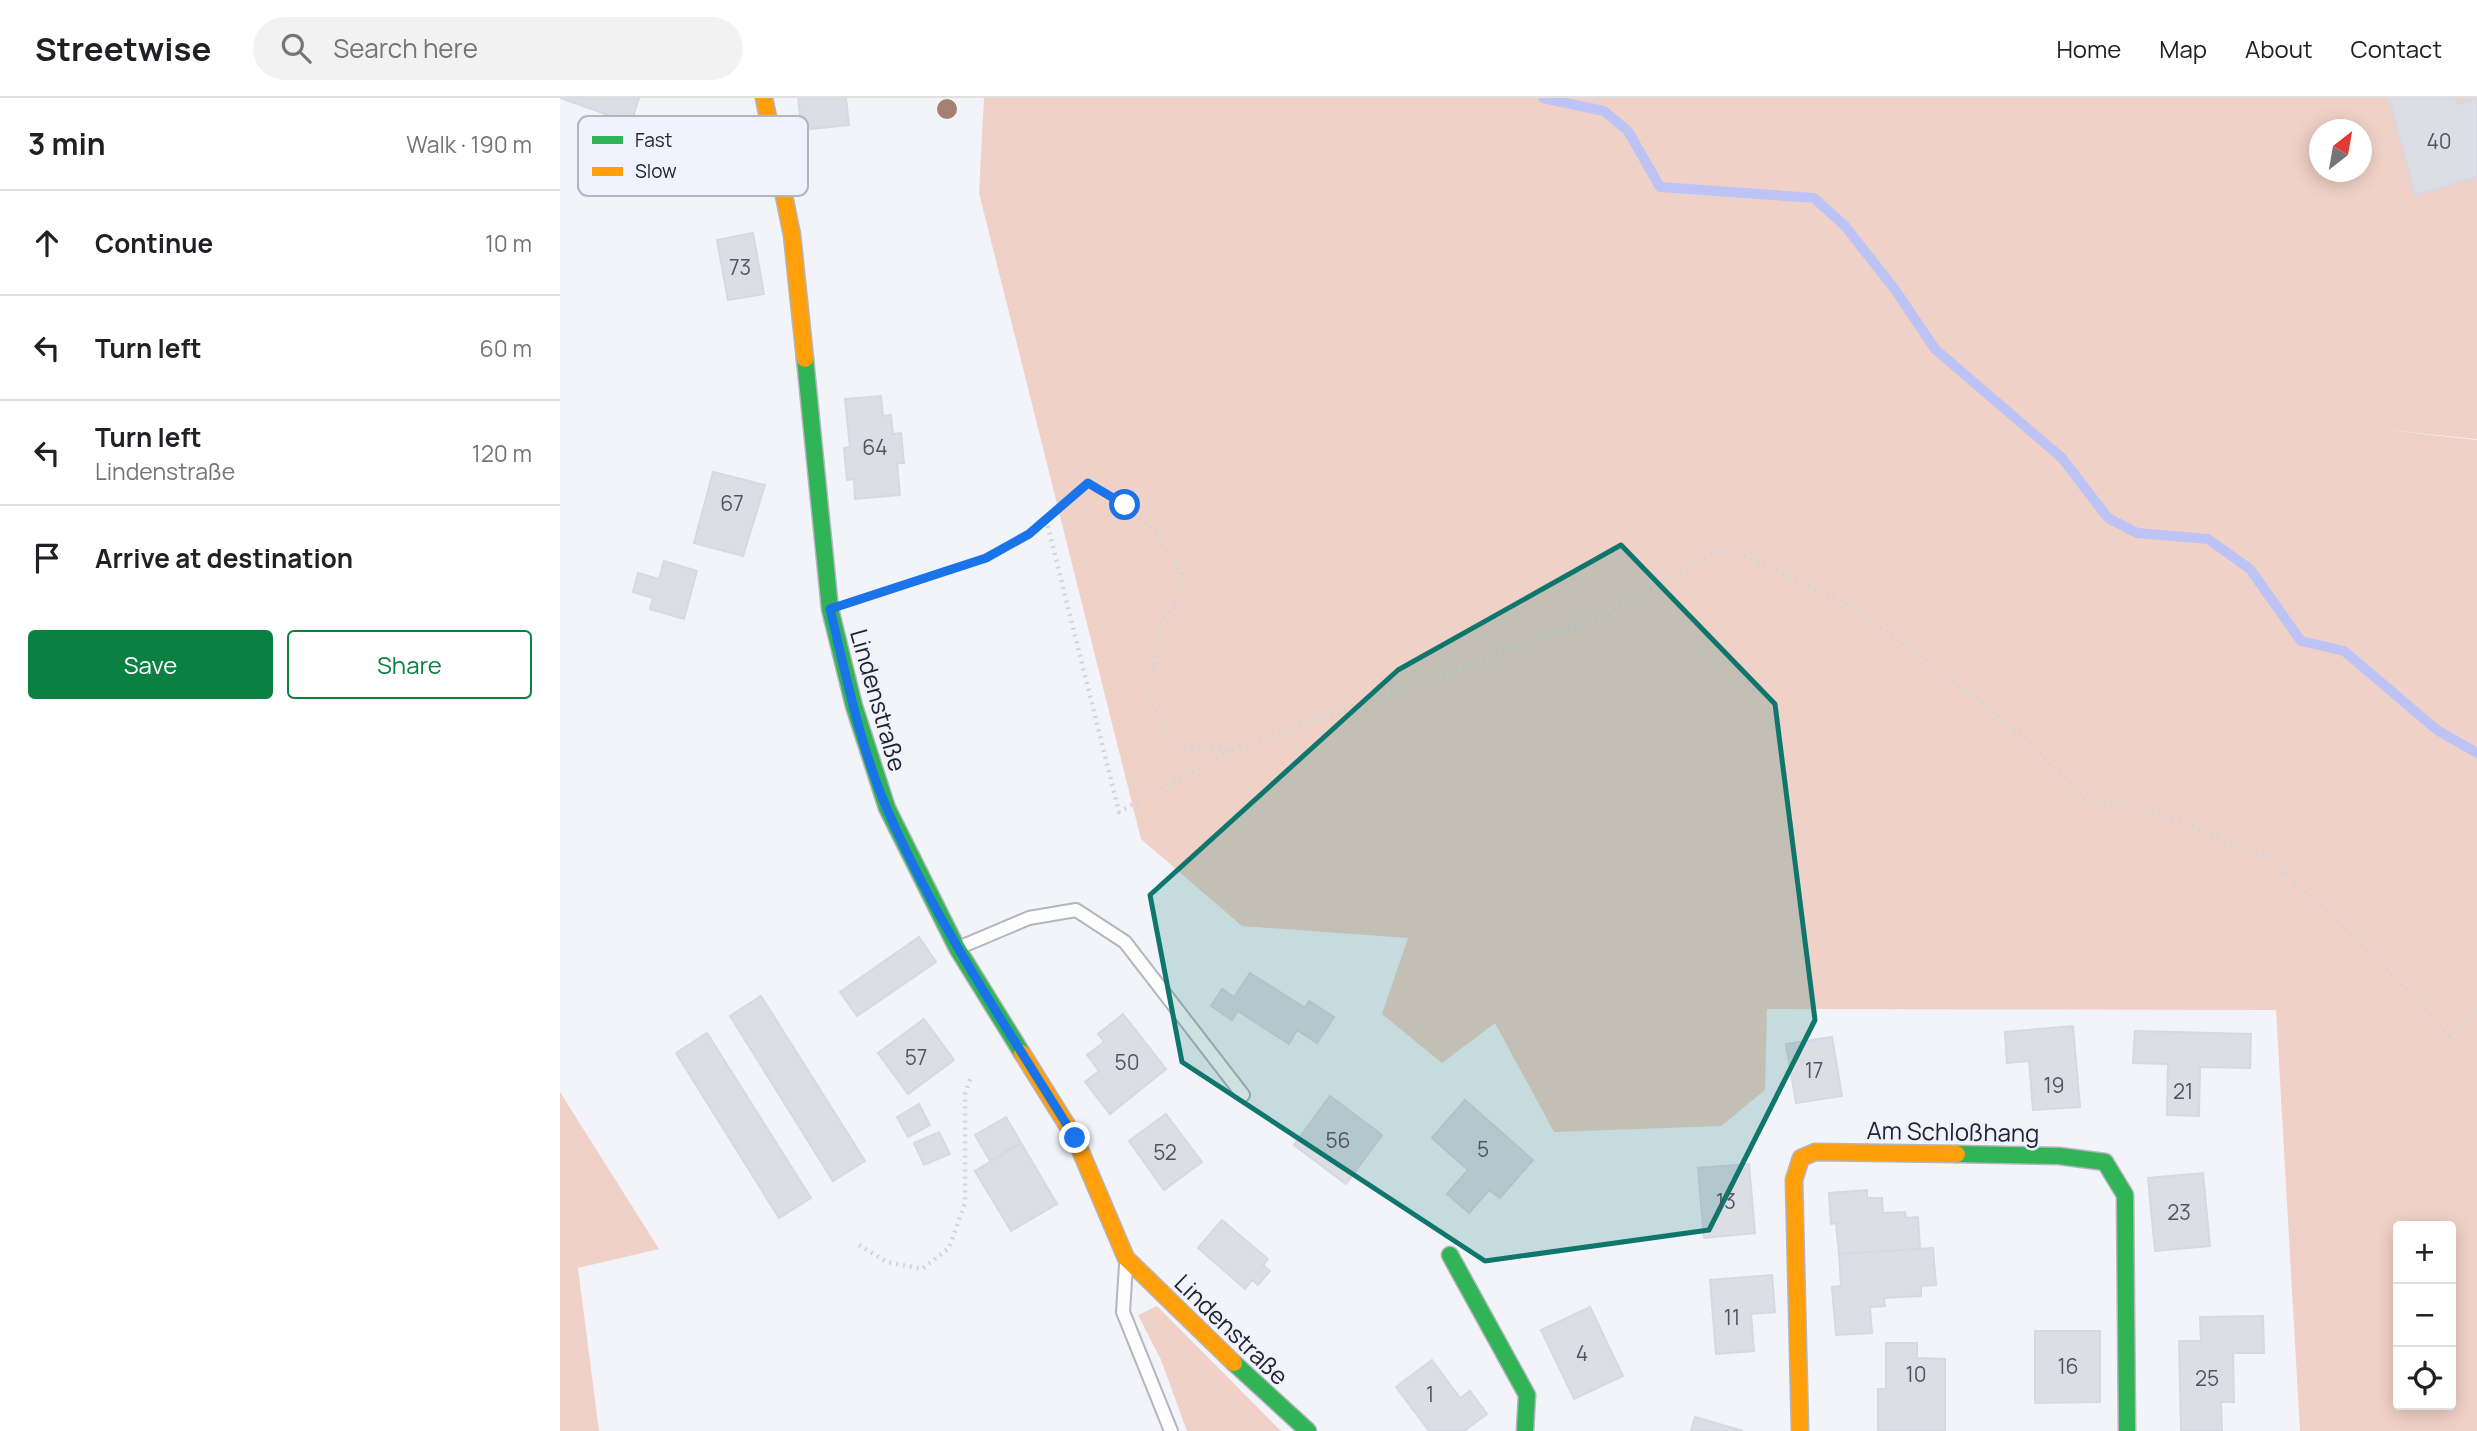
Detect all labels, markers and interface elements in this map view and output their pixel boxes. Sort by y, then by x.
search box [253,17,743,80]
text: Streetwise [35,26,211,71]
icon: search [277,29,315,67]
text: Search here [333,30,478,66]
text: Home [2056,32,2121,65]
text: Map [2159,32,2207,65]
text: About [2245,32,2313,65]
text: Contact [2351,32,2442,65]
legend [578,116,808,196]
north arrow [2309,119,2372,182]
text: 3 min [28,123,106,164]
text: Fast [635,127,672,153]
house number: 40 [2426,127,2452,155]
text: Walk · 190 m [406,128,532,160]
text: Slow [635,158,677,184]
icon: ahead [28,224,66,262]
text: Continue [95,225,213,261]
text: 10 m [485,227,532,259]
house number: 73 [729,253,751,281]
icon: left [28,329,66,367]
text: Turn left [95,330,202,366]
text: 60 m [480,332,532,364]
text: Turn left [95,419,202,455]
house number: 64 [862,433,888,461]
icon: left [28,434,66,472]
text: 120 m [472,437,532,469]
text: Lindenstraße [95,455,235,487]
house number: 67 [720,489,744,517]
route start [1109,489,1140,520]
icon: arrive [28,539,66,577]
text: Arrive at destination [95,540,353,576]
street label: Lindenstraße [843,625,915,775]
button: Save [28,630,273,699]
button: Share [287,630,532,699]
house number: 57 [905,1043,927,1071]
house number: 50 [1115,1048,1139,1076]
house number: 17 [1805,1056,1823,1084]
house number: 19 [2043,1071,2065,1099]
house number: 21 [2173,1077,2193,1105]
street label: Am Schloßhang [1866,1113,2040,1149]
route end [1059,1122,1090,1153]
house number: 56 [1325,1126,1351,1154]
house number: 5 [1477,1135,1489,1163]
house number: 52 [1153,1138,1177,1166]
house number: 13 [1716,1187,1736,1215]
house number: 23 [2167,1198,2191,1226]
map controls [2393,1221,2456,1410]
button: + [2393,1221,2456,1284]
street label: Lindenstraße [1168,1266,1296,1392]
button: − [2393,1284,2456,1347]
house number: 11 [1724,1303,1740,1331]
house number: 4 [1576,1339,1588,1367]
button: locate [2393,1347,2456,1410]
house number: 16 [2057,1352,2079,1380]
house number: 10 [1906,1360,1927,1388]
house number: 25 [2195,1364,2219,1392]
house number: 1 [1426,1380,1434,1408]

